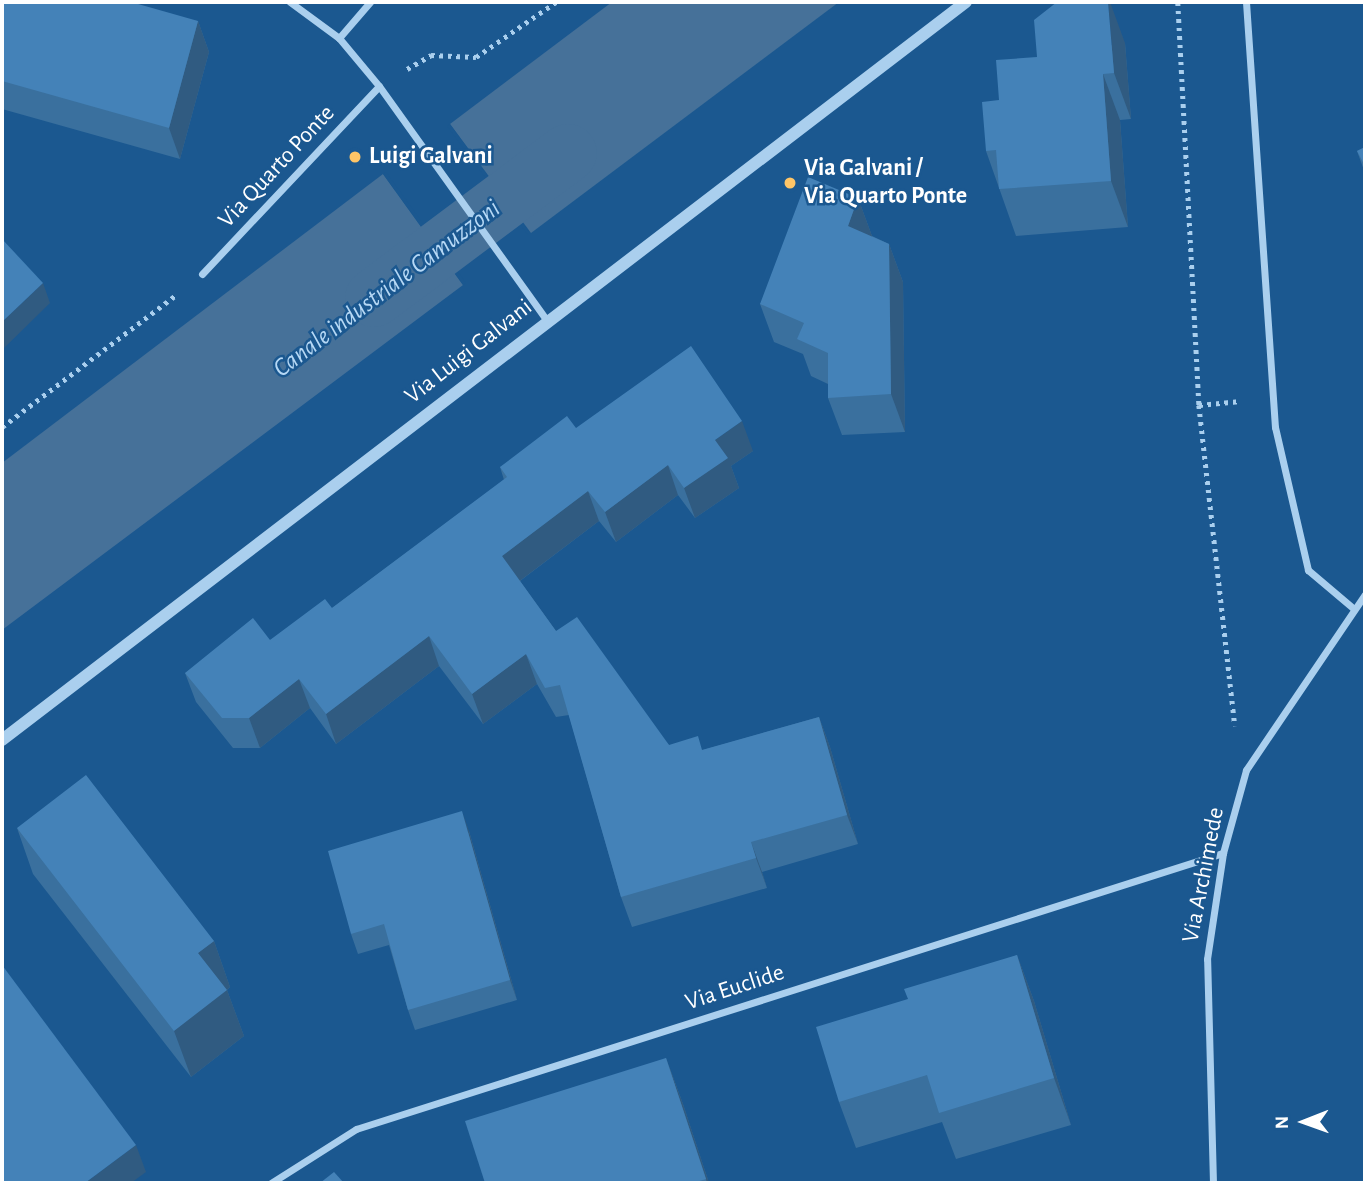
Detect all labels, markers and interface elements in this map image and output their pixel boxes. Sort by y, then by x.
street label: Via Quarto Ponte [213,100,341,234]
place label: Luigi Galvani [369,143,493,171]
marker: Luigi Galvani [347,149,363,165]
place label: Via Galvani / Via Quarto Ponte [804,155,967,211]
marker: Via Galvani / Via Quarto Ponte [782,175,798,191]
water label: Canale industriale Camuzzoni [267,194,507,384]
street label: Via Luigi Galvani [400,293,538,411]
street label: Via Archimede [1177,805,1231,945]
street label: Via Euclide [682,959,788,1017]
north arrow [1269,1087,1339,1157]
text: N [1273,1116,1292,1129]

